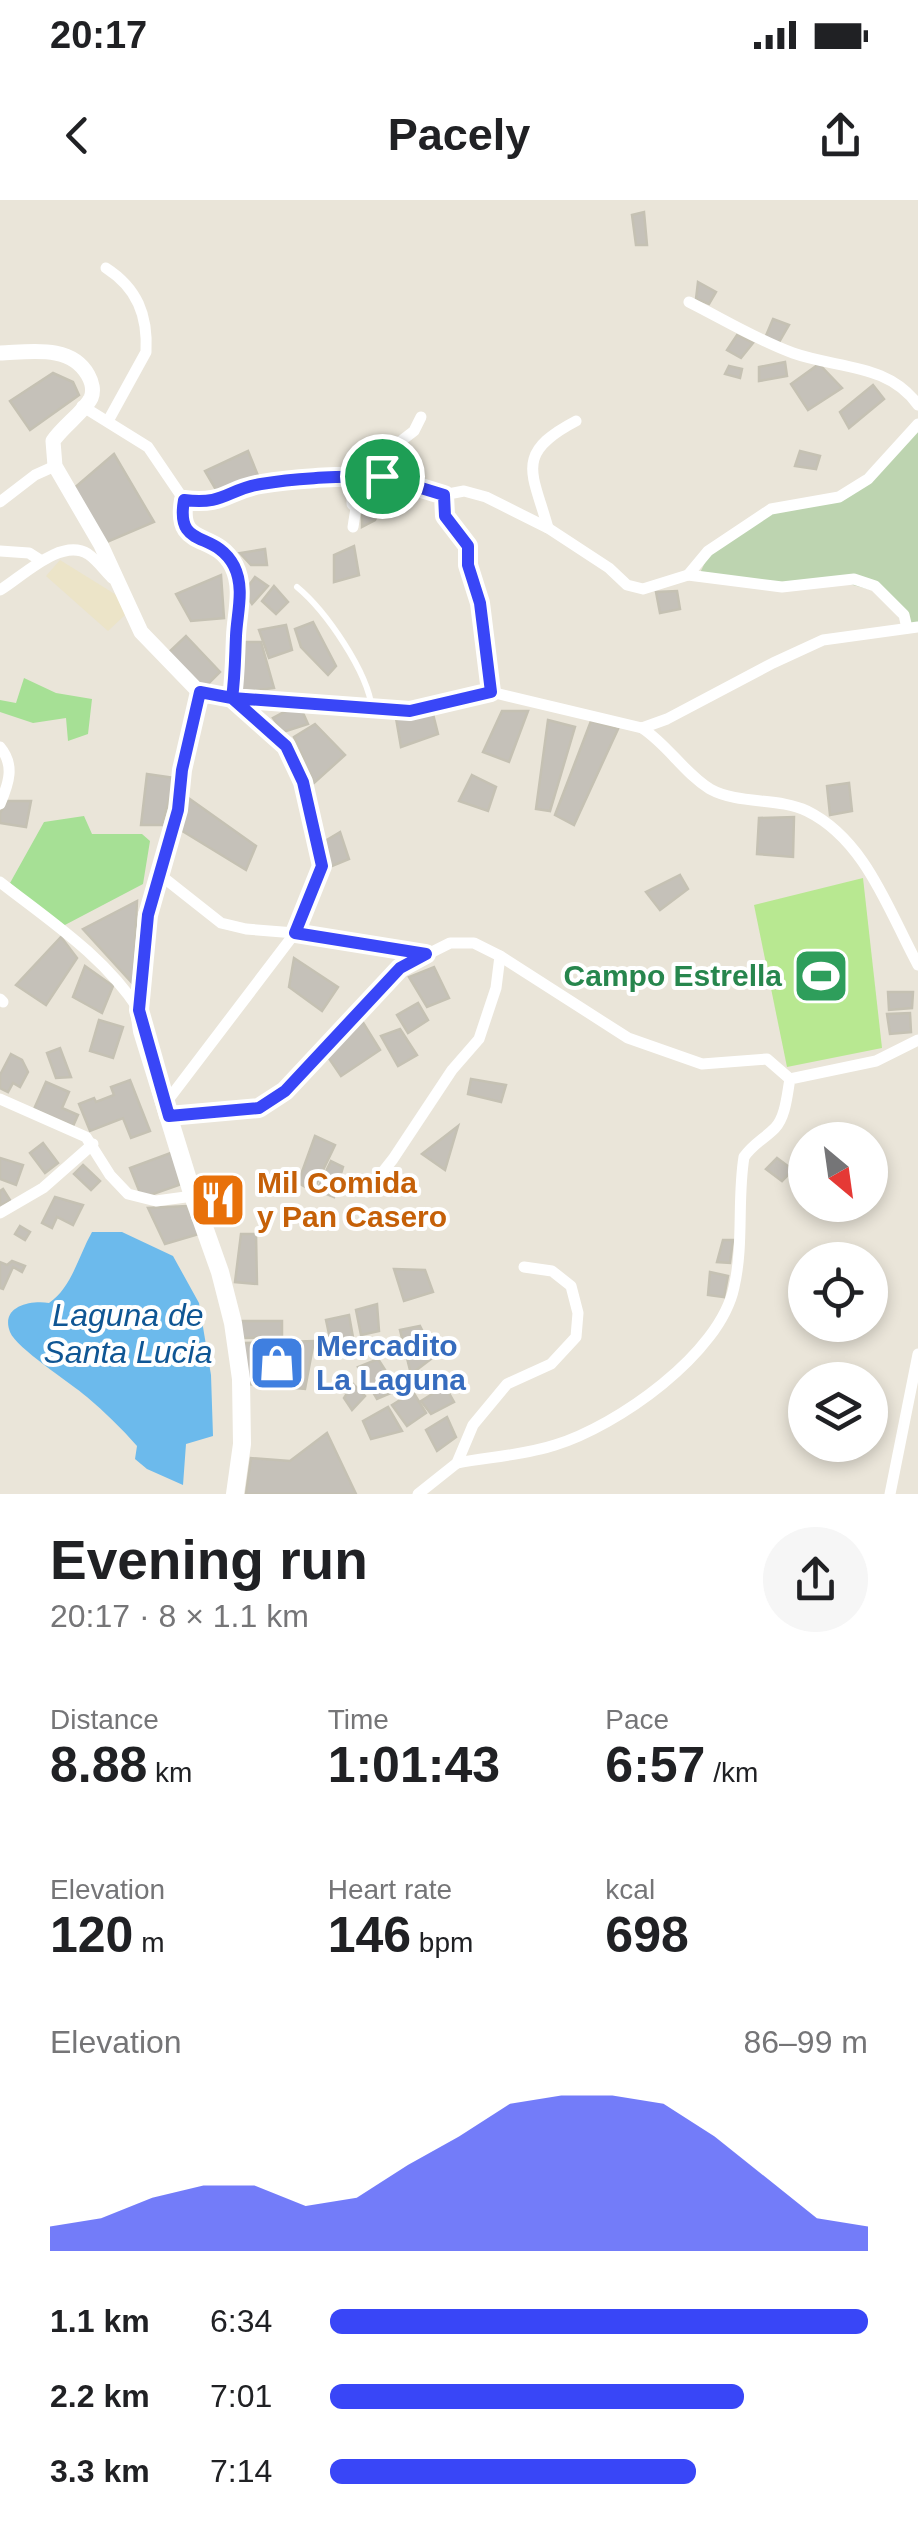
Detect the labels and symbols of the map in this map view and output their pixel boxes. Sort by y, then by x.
pin [340,434,425,519]
sports icon: Campo Estrella [791,946,851,1006]
place label: Campo Estrella [564,959,782,992]
north arrow [788,1122,888,1222]
place label: Mil Comida y Pan Casero [257,1166,447,1233]
restaurant icon: Mil Comida y Pan Casero [188,1170,248,1230]
water label: Laguna de Santa Lucia [43,1297,213,1370]
place label: Mercadito La Laguna [316,1329,466,1396]
shop icon: Mercadito La Laguna [247,1333,307,1393]

